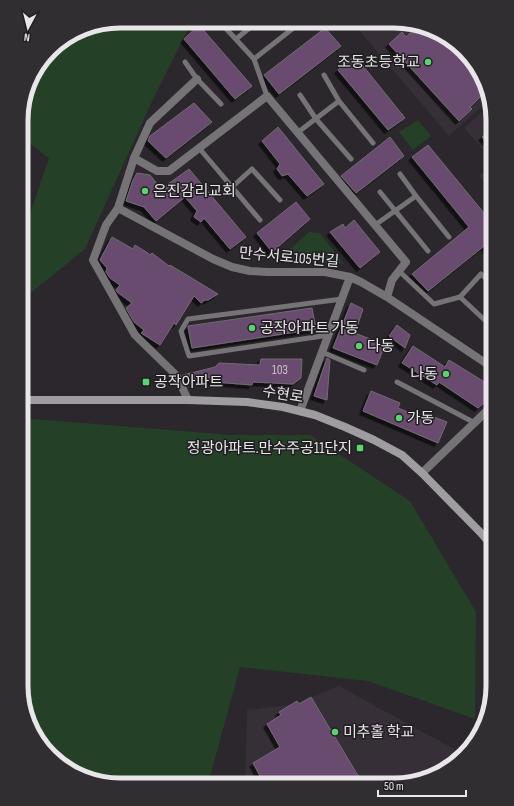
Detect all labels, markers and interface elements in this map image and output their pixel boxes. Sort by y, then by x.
north arrow [8,8,48,48]
text: N [23,31,31,44]
place label: 조동초등학교 [337,53,420,72]
marker: 조동초등학교 [423,57,433,67]
place label: 은진감리교회 [153,182,236,201]
marker: 은진감리교회 [140,186,150,196]
street label: 만수서로105번길 [238,244,340,271]
place label: 공작아파트 가동 [260,319,359,338]
marker: 공작아파트 가동 [247,323,257,333]
place label: 다동 [367,337,395,356]
marker: 다동 [354,341,364,351]
house number: 103 [272,362,288,378]
place label: 나동 [410,365,438,384]
marker: 나동 [441,369,451,379]
place label: 공작아파트 [154,373,223,392]
marker: 공작아파트 [141,377,151,387]
street label: 수현로 [261,382,305,407]
place label: 가동 [407,409,435,428]
marker: 가동 [394,413,404,423]
place label: 정광아파트.만수주공11단지 [187,439,352,458]
marker: 정광아파트.만수주공11단지 [355,443,365,453]
place label: 미추홀 학교 [343,723,414,742]
marker: 미추홀 학교 [330,727,340,737]
scale bar [378,772,466,798]
text: 50 m [384,779,404,794]

